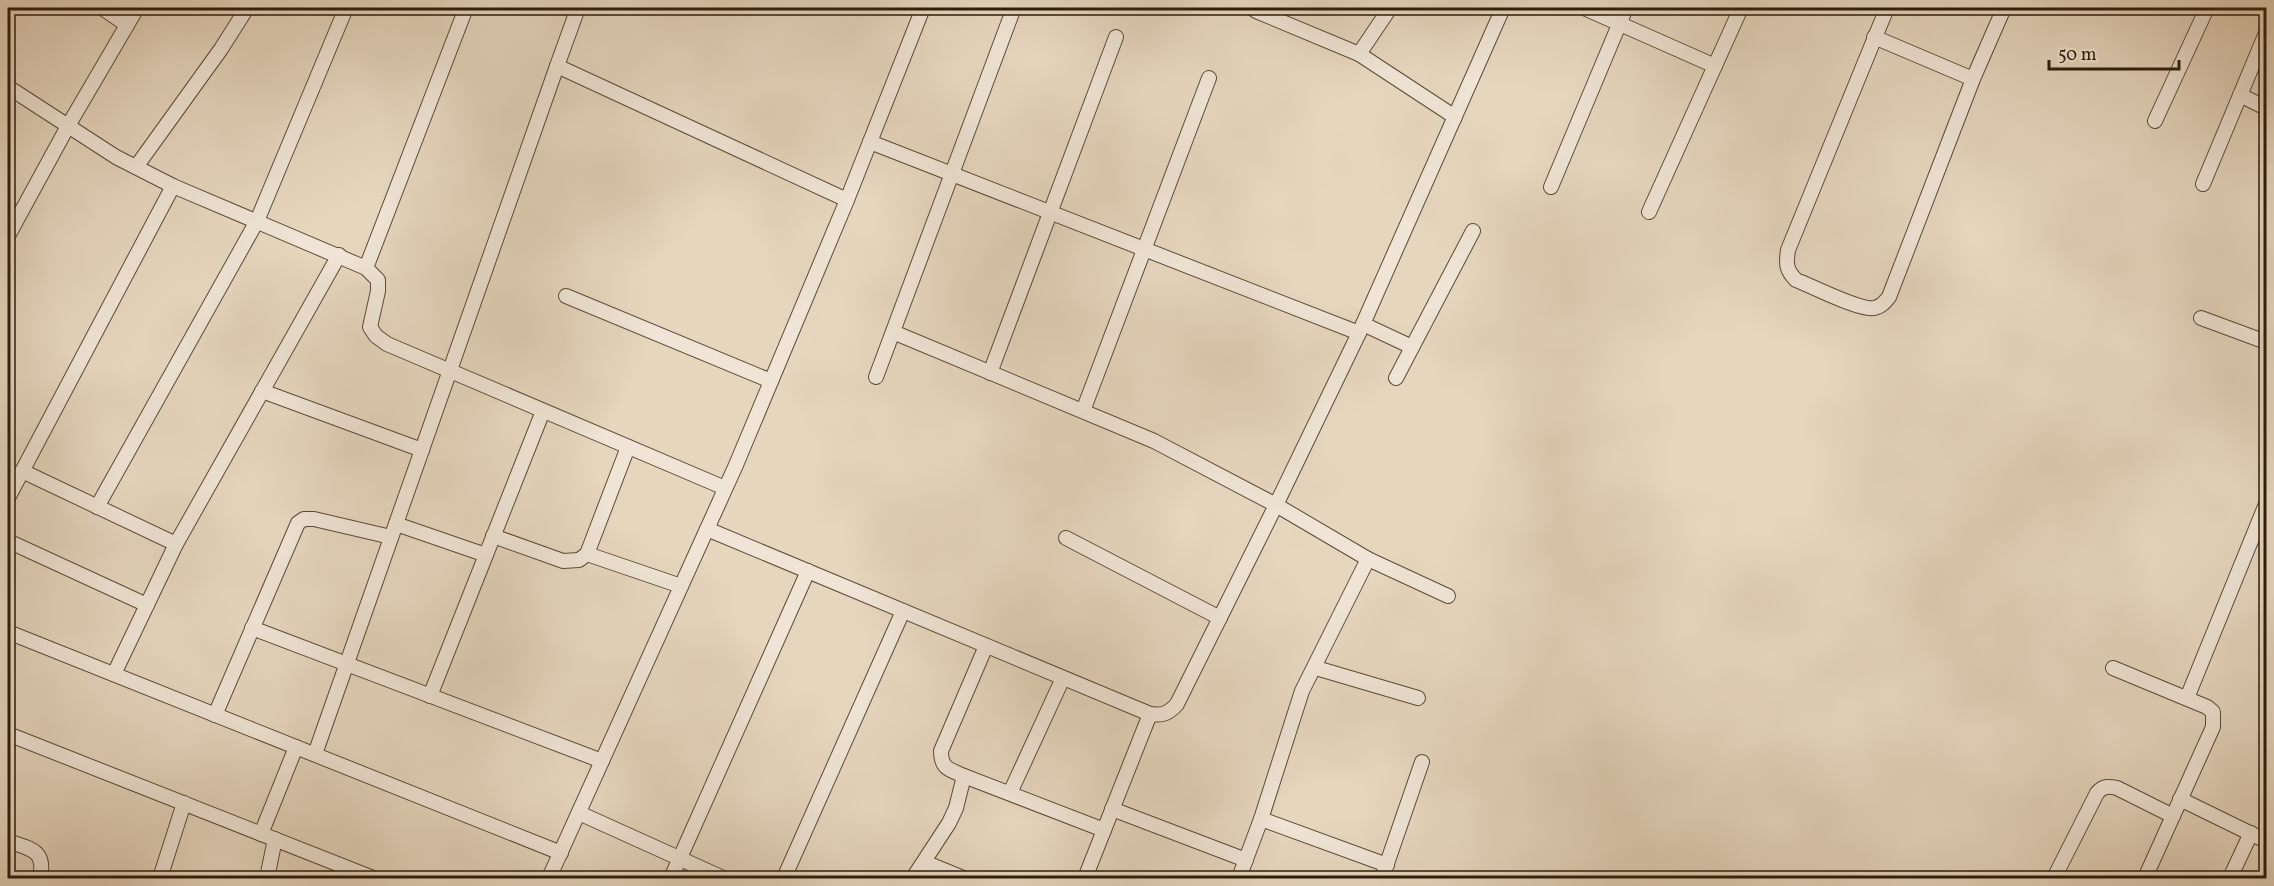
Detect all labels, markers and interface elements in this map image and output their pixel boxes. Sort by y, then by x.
scale bar [2049,33,2180,71]
text: 50 m [2058,43,2097,68]

